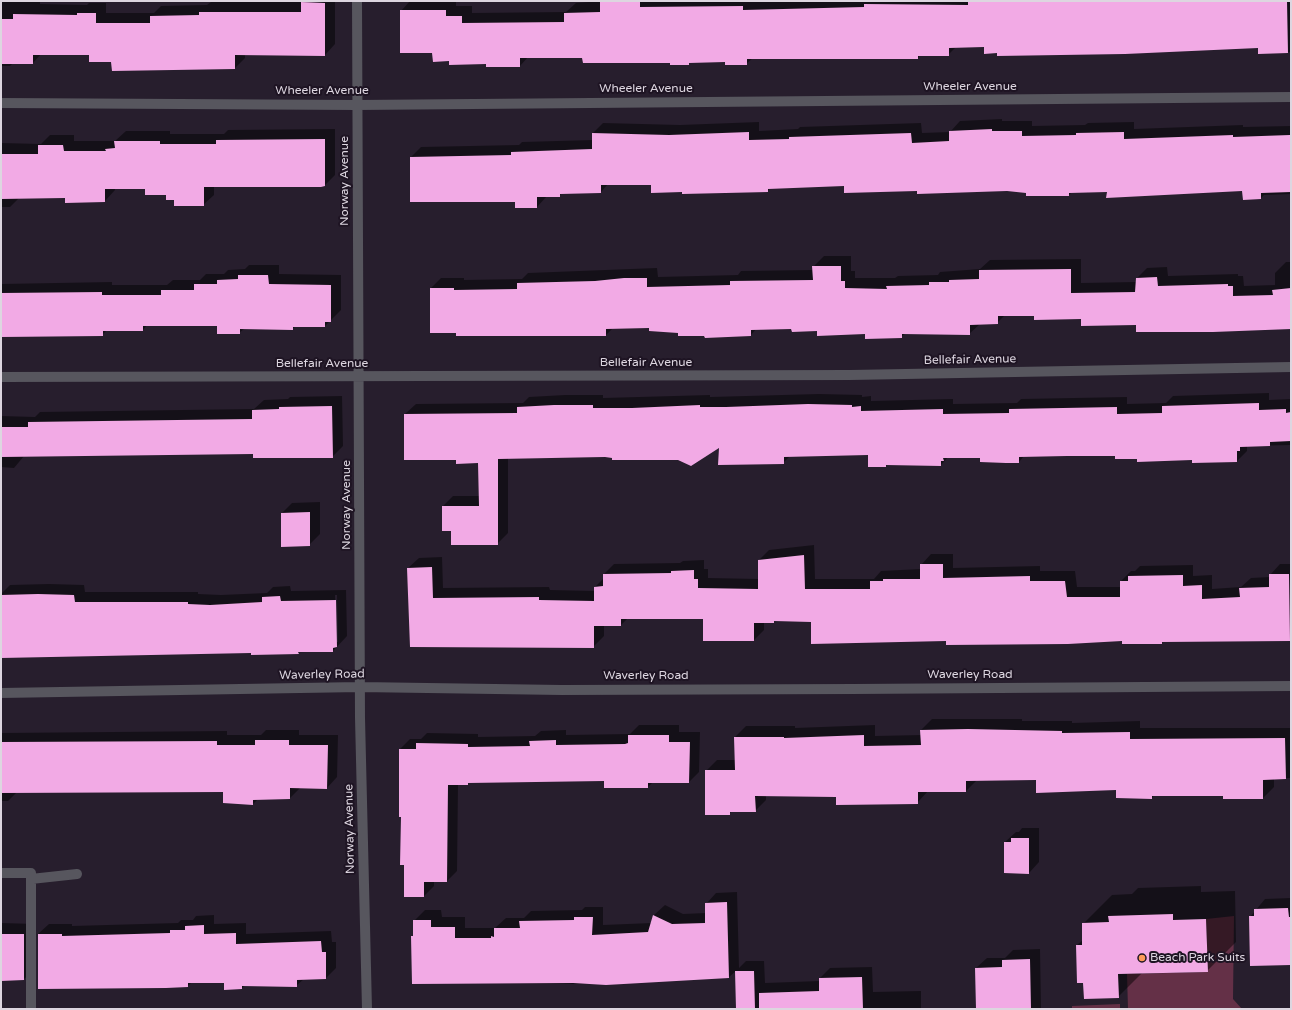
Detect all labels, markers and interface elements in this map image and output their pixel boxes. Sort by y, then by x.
street label: Wheeler Avenue [923,80,1017,94]
street label: Wheeler Avenue [599,82,693,96]
street label: Wheeler Avenue [275,84,369,98]
street label: Norway Avenue [338,136,352,226]
street label: Bellefair Avenue [924,352,1016,368]
street label: Bellefair Avenue [600,356,692,370]
street label: Bellefair Avenue [276,357,368,371]
street label: Norway Avenue [340,460,354,550]
street label: Waverley Road [279,667,365,683]
street label: Waverley Road [927,668,1013,682]
street label: Waverley Road [603,669,689,683]
street label: Norway Avenue [342,784,358,874]
place label: Beach Park Suits [1150,951,1245,965]
marker: Beach Park Suits [1137,953,1147,963]

